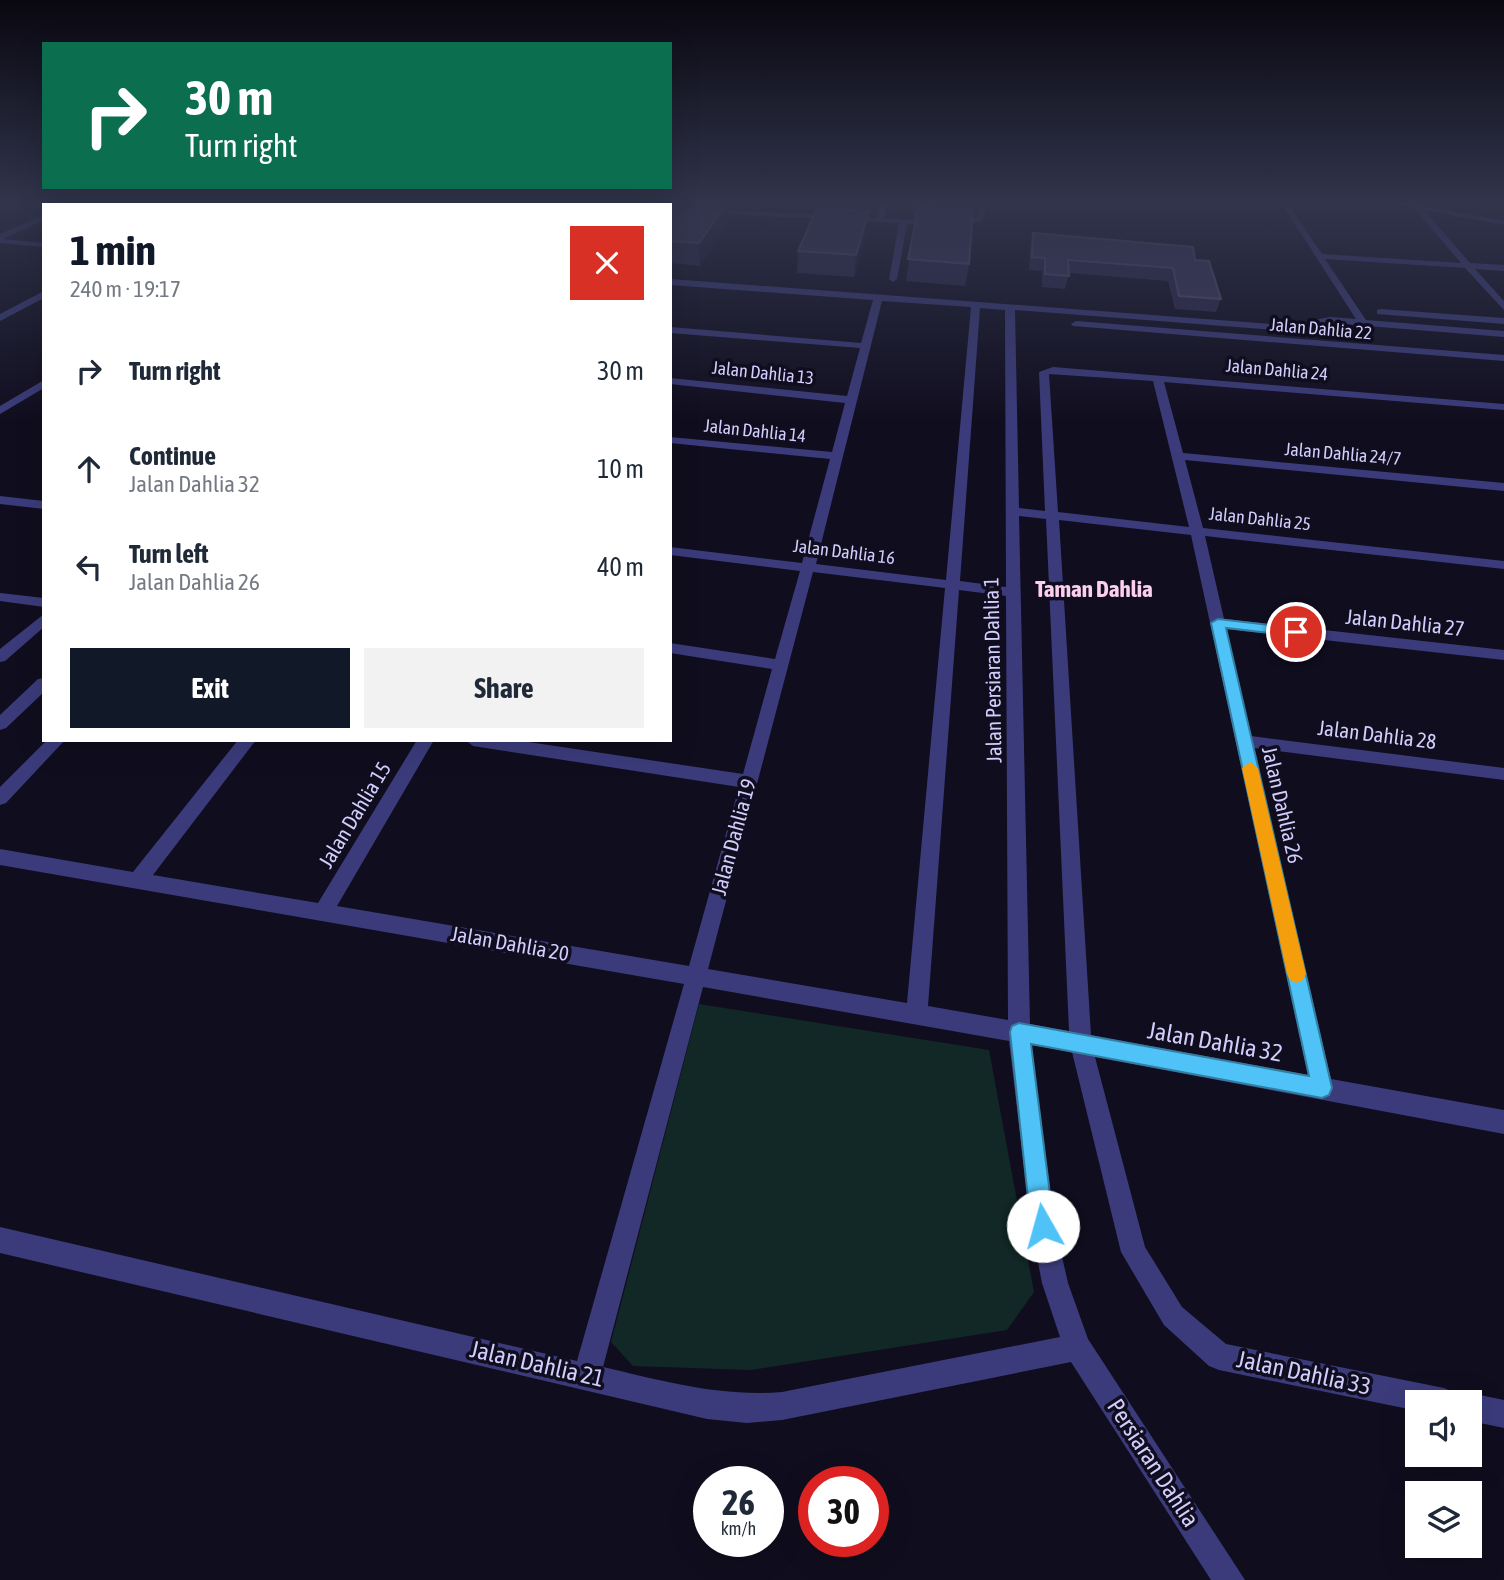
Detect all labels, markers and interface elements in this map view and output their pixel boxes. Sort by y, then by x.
text: 30 m [185,69,273,125]
icon: right [70,70,161,161]
text: Turn right [185,127,298,164]
text: 1 min [70,226,156,274]
button: close [570,226,644,300]
text: 240 m · 19:17 [70,276,181,302]
street label: Jalan Dahlia 22 [1269,314,1373,343]
icon: right [70,352,108,390]
street label: Jalan Dahlia 24 [1225,355,1329,384]
text: Turn right [129,356,220,386]
text: 30 m [597,356,644,386]
street label: Jalan Dahlia 13 [711,357,815,388]
street label: Jalan Dahlia 14 [703,415,807,446]
street label: Jalan Dahlia 24/7 [1284,438,1402,469]
text: Continue [129,441,216,471]
icon: ahead [70,450,108,488]
text: 10 m [597,454,644,484]
text: Jalan Dahlia 32 [129,471,260,497]
street label: Jalan Dahlia 25 [1208,503,1312,534]
street label: Jalan Dahlia 16 [792,535,896,568]
text: Turn left [129,539,209,569]
icon: left [70,548,108,586]
text: 40 m [597,552,644,582]
text: Jalan Dahlia 26 [129,569,260,595]
district label: Taman Dahlia [1035,576,1153,602]
street label: Jalan Persiaran Dahlia 1 [978,577,1006,763]
pin [1266,602,1326,662]
street label: Jalan Dahlia 27 [1344,604,1466,640]
icon: arrive [1277,613,1315,651]
button: Exit [70,648,350,728]
button: Share [364,648,644,728]
street label: Jalan Dahlia 28 [1316,715,1438,753]
street label: Jalan Dahlia 26 [1258,744,1308,866]
street label: Jalan Dahlia 15 [313,757,395,872]
street label: Jalan Dahlia 19 [706,776,760,898]
street label: Jalan Dahlia 20 [449,921,571,965]
street label: Jalan Dahlia 32 [1146,1016,1285,1067]
position arrow [1006,1189,1080,1263]
street label: Jalan Dahlia 21 [468,1335,607,1392]
street label: Jalan Dahlia 33 [1235,1345,1374,1400]
map controls [1405,1390,1482,1558]
button: sound [1405,1390,1482,1467]
street label: Persiaran Dahlia [1102,1394,1205,1532]
speed limit sign: 30 [798,1466,889,1557]
button: layers [1405,1481,1482,1558]
text: 26 [722,1482,755,1522]
text: km/h [721,1518,756,1539]

